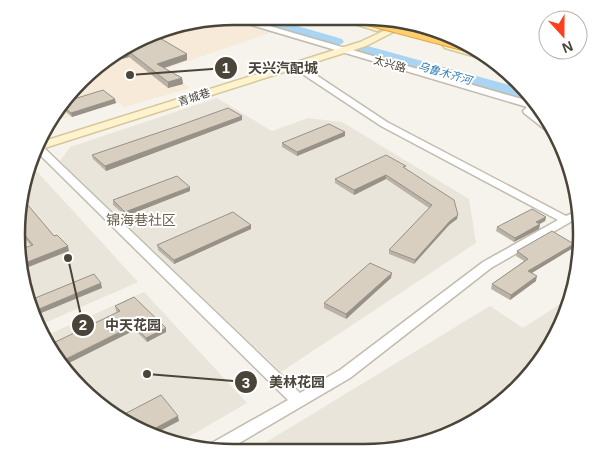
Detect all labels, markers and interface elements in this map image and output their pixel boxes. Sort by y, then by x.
north arrow [538,10,588,60]
text: N [560,38,575,56]
callout: 天兴汽配城 [213,53,328,82]
street label: 太兴路 [372,54,408,74]
text: 1 [222,59,230,76]
text: 天兴汽配城 [248,60,318,76]
water label: 乌鲁木齐河 [417,60,475,87]
street label: 青城巷 [176,86,212,108]
district label: 锦海巷社区 [106,212,176,228]
callout: 中天花园 [70,310,171,339]
text: 2 [79,316,87,333]
text: 中天花园 [105,317,161,333]
callout: 美林花园 [234,368,335,397]
text: 3 [242,374,250,391]
text: 美林花园 [269,374,325,390]

